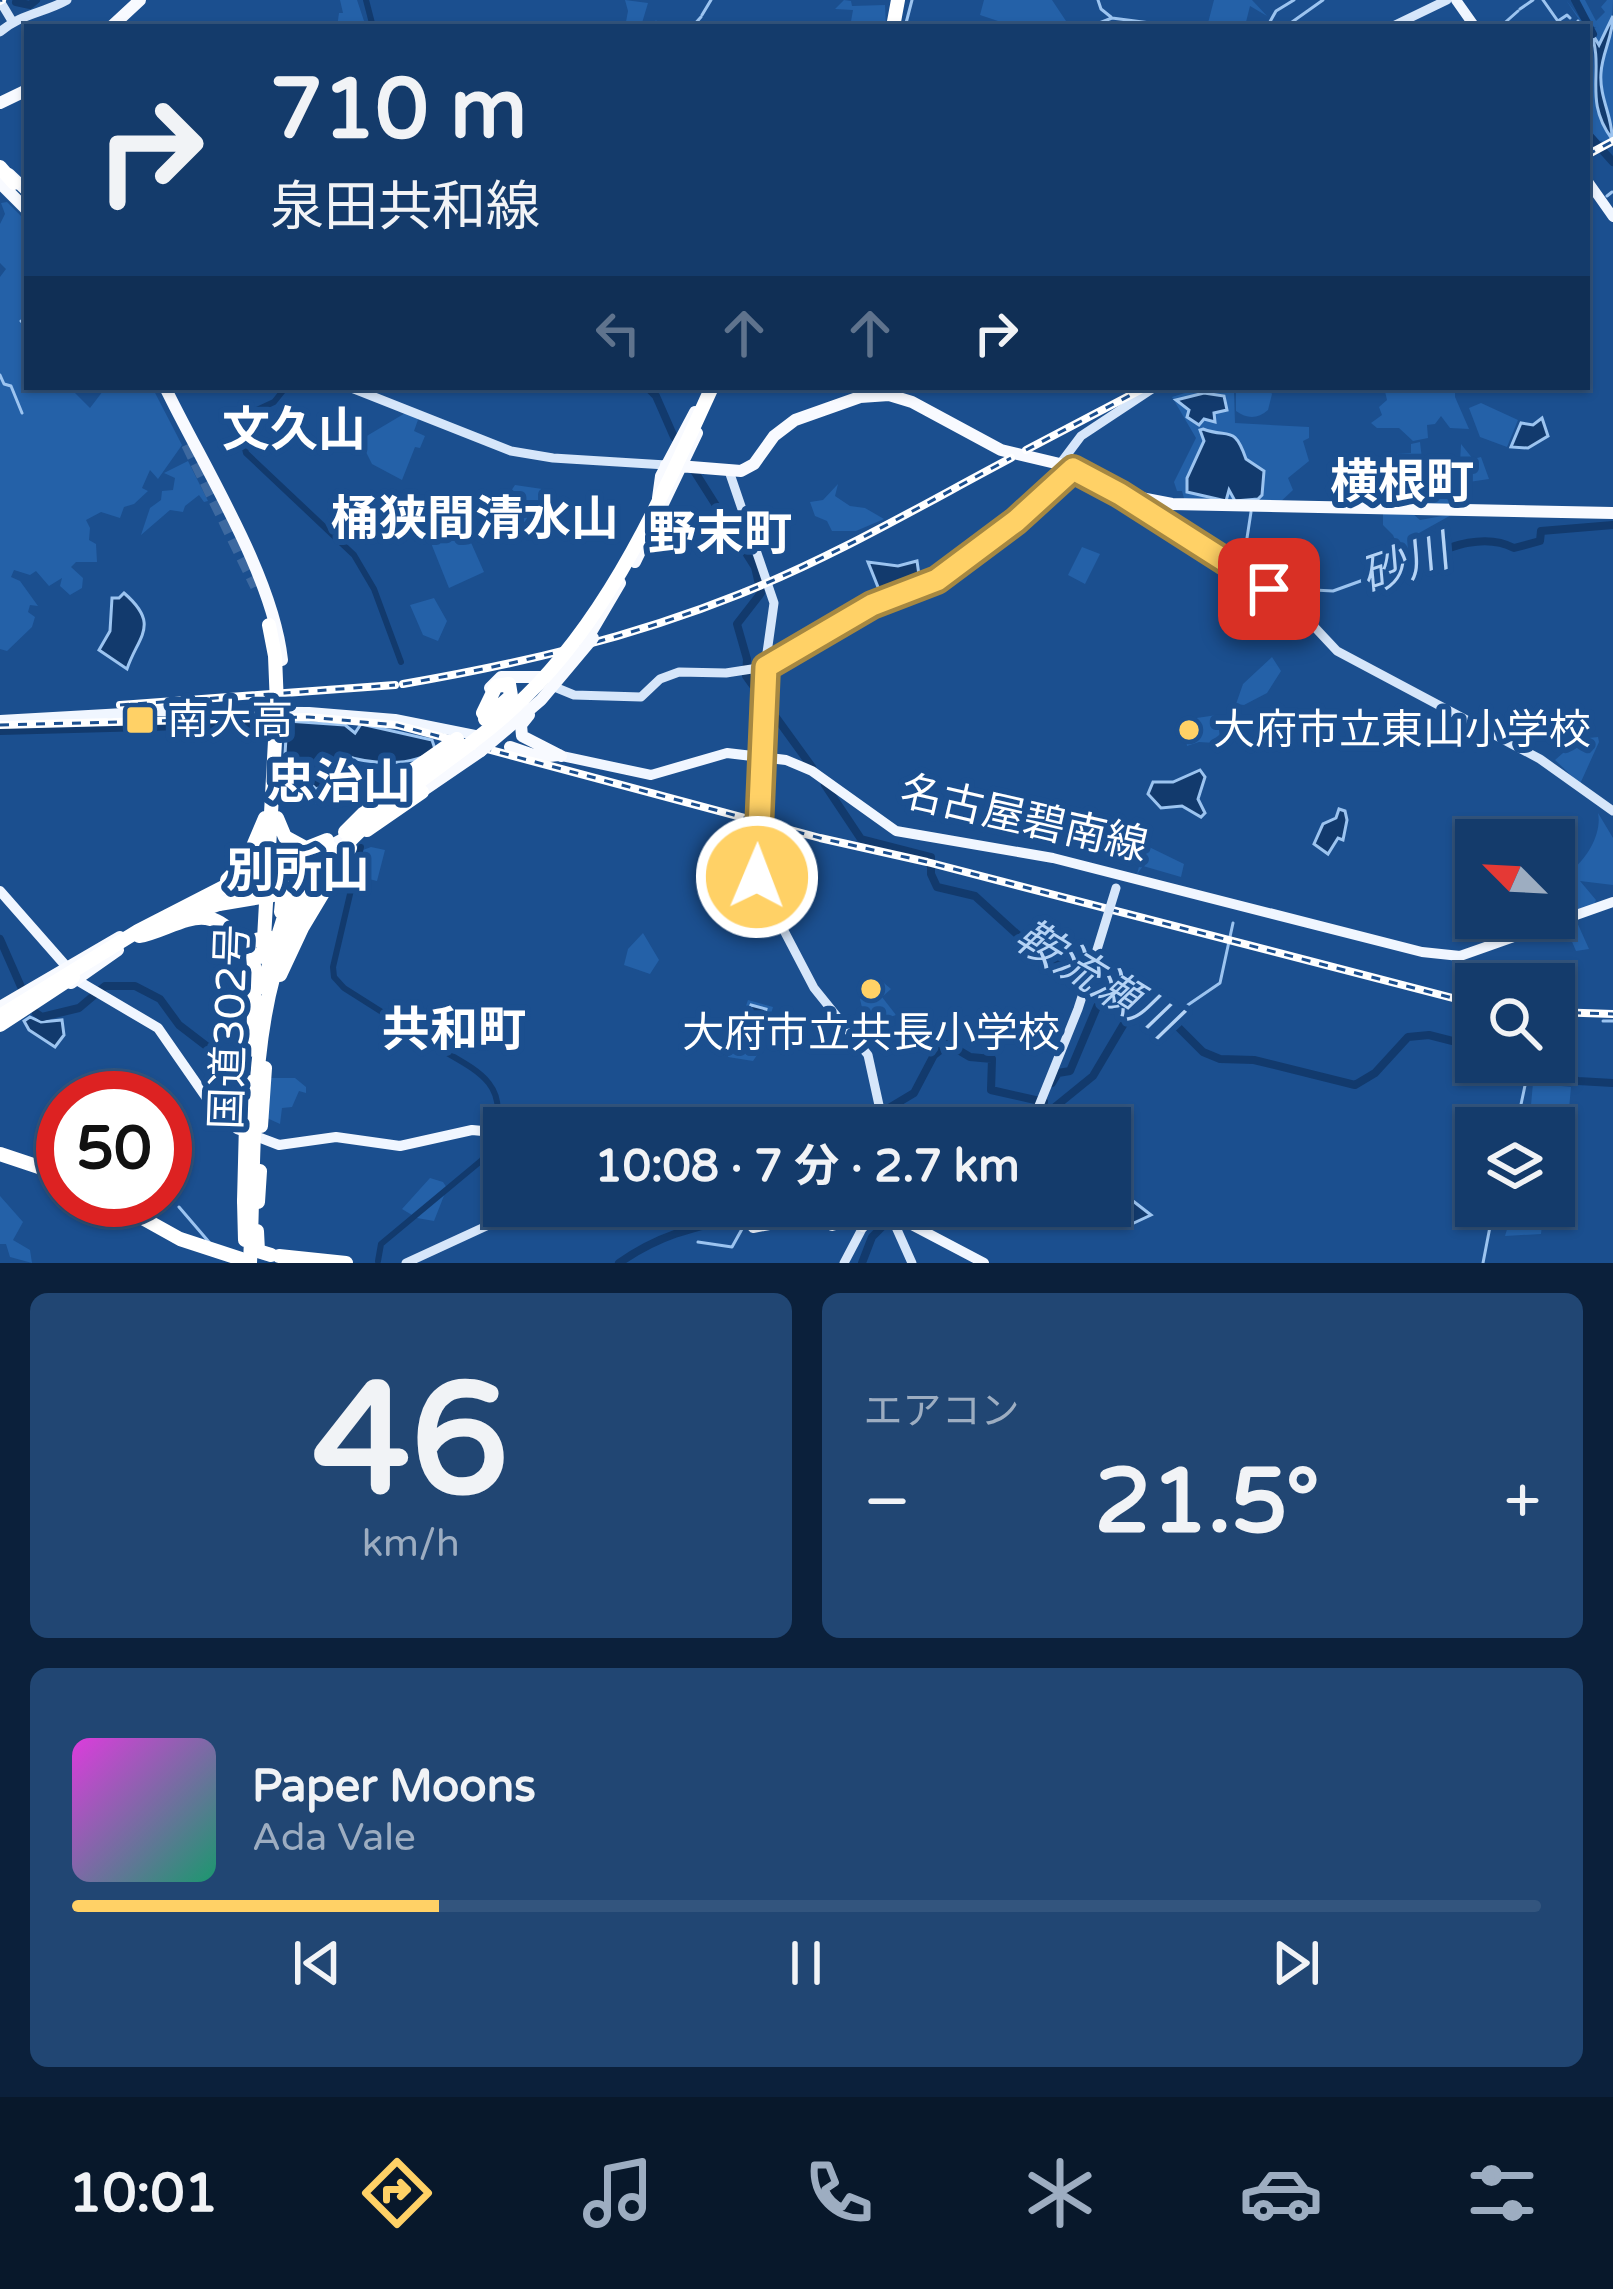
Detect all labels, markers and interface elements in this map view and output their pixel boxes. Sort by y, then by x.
text: 710 m [270,60,527,161]
icon: right [72,72,228,228]
text: 泉田共和線 [270,175,540,240]
icon: left [585,300,651,366]
icon: ahead [711,300,777,366]
icon: ahead [837,300,903,366]
icon: right [963,300,1029,366]
district label: 文久山 [222,402,366,460]
district label: 横根町 [1330,454,1474,512]
district label: 桶狭間清水山 [331,491,619,549]
district label: 野末町 [648,506,792,564]
water label: 砂川 [1354,524,1460,605]
pin [1218,538,1320,640]
icon: arrive [1236,556,1302,622]
place label: 南大高 [167,695,293,746]
marker: 南大高 [124,704,156,736]
place label: 大府市立東山小学校 [1213,705,1591,756]
marker: 大府市立東山小学校 [1176,717,1202,743]
district label: 忠治山 [267,754,411,812]
street label: 名古屋碧南線 [895,766,1153,872]
position arrow [694,814,820,940]
north arrow [1455,819,1575,939]
map controls [1455,819,1575,1227]
district label: 別所山 [226,843,370,901]
water label: 鞍流瀬川 [1005,909,1190,1053]
street label: 国道302号 [201,924,259,1130]
button: search [1455,963,1575,1083]
marker: 大府市立共長小学校 [858,976,884,1002]
district label: 共和町 [382,1002,526,1060]
place label: 大府市立共長小学校 [682,1008,1060,1059]
speed limit sign: 50 [36,1071,192,1227]
button: layers [1455,1107,1575,1227]
text: 10:08 · 7 分 · 2.7 km [594,1140,1020,1194]
text: 46 [313,1348,509,1536]
text: エアコン [864,1388,1020,1435]
text: 21.5° [1095,1448,1320,1557]
text: − [864,1462,911,1542]
text: + [1504,1462,1541,1542]
text: km/h [362,1520,460,1567]
text: Paper Moons [252,1760,536,1814]
text: Ada Vale [252,1814,416,1861]
icon: previous [284,1930,350,1996]
icon: pause [773,1930,839,1996]
icon: next [1263,1930,1329,1996]
icon: directions [355,2151,439,2235]
icon: music [576,2151,660,2235]
icon: phone [797,2151,881,2235]
icon: climate [1018,2151,1102,2235]
icon: car [1239,2151,1323,2235]
icon: filters [1460,2151,1544,2235]
text: 10:01 [69,2161,218,2226]

